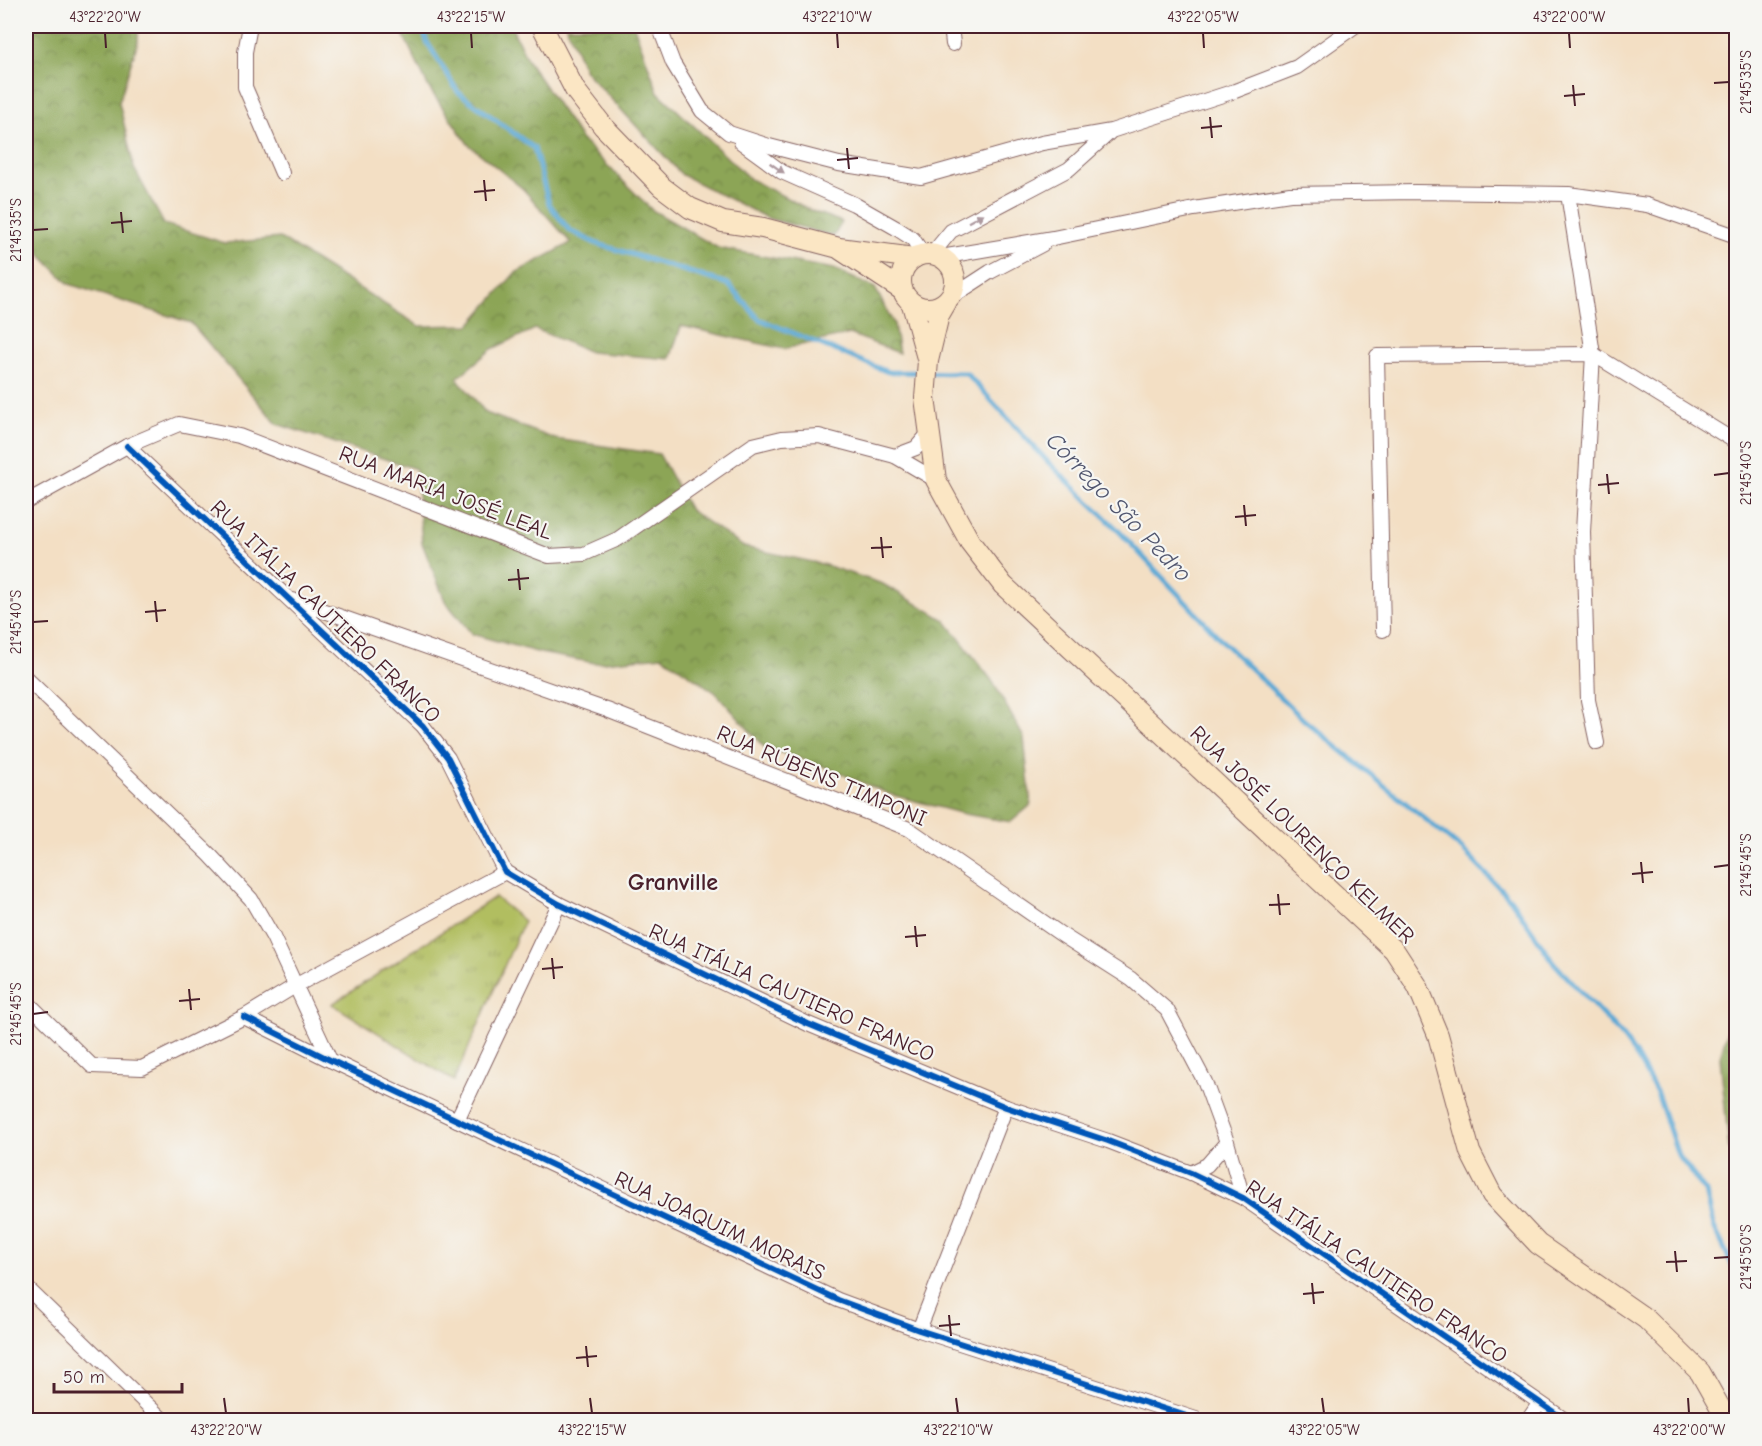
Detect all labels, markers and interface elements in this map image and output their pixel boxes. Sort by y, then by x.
text: 43°22'20"W [69,8,141,26]
text: 43°22'15"W [437,8,505,26]
text: 43°22'10"W [802,8,872,26]
text: 43°22'05"W [1167,8,1239,26]
text: 43°22'00"W [1533,8,1605,26]
text: 21°45'35"S [1737,50,1755,114]
one-way arrow [768,162,784,174]
text: 21°45'35"S [7,198,25,262]
one-way arrow [968,213,985,223]
water label: Córrego São Pedro [1041,426,1197,588]
street label: RUA MARIA JOSÉ LEAL [335,440,556,546]
text: 21°45'40"S [1737,441,1755,505]
street label: RUA ITÁLIA CAUTIERO FRANCO [205,495,446,729]
text: 21°45'40"S [7,590,25,654]
street label: RUA RÚBENS TIMPONI [713,720,930,832]
street label: RUA JOSÉ LOURENÇO KELMER [1185,720,1420,949]
text: 21°45'45"S [1737,833,1755,897]
district label: Granville [628,868,718,896]
street label: RUA ITÁLIA CAUTIERO FRANCO [645,918,938,1068]
text: 21°45'45"S [7,982,25,1046]
street label: RUA JOAQUIM MORAIS [610,1166,829,1286]
street label: RUA ITÁLIA CAUTIERO FRANCO [1241,1174,1512,1369]
text: 21°45'50"S [1737,1224,1755,1290]
scale bar [54,1356,182,1394]
text: 50 m [63,1367,105,1388]
text: 43°22'20"W [190,1421,262,1439]
text: 43°22'15"W [558,1421,626,1439]
text: 43°22'10"W [923,1421,993,1439]
text: 43°22'05"W [1288,1421,1360,1439]
text: 43°22'00"W [1653,1421,1725,1439]

